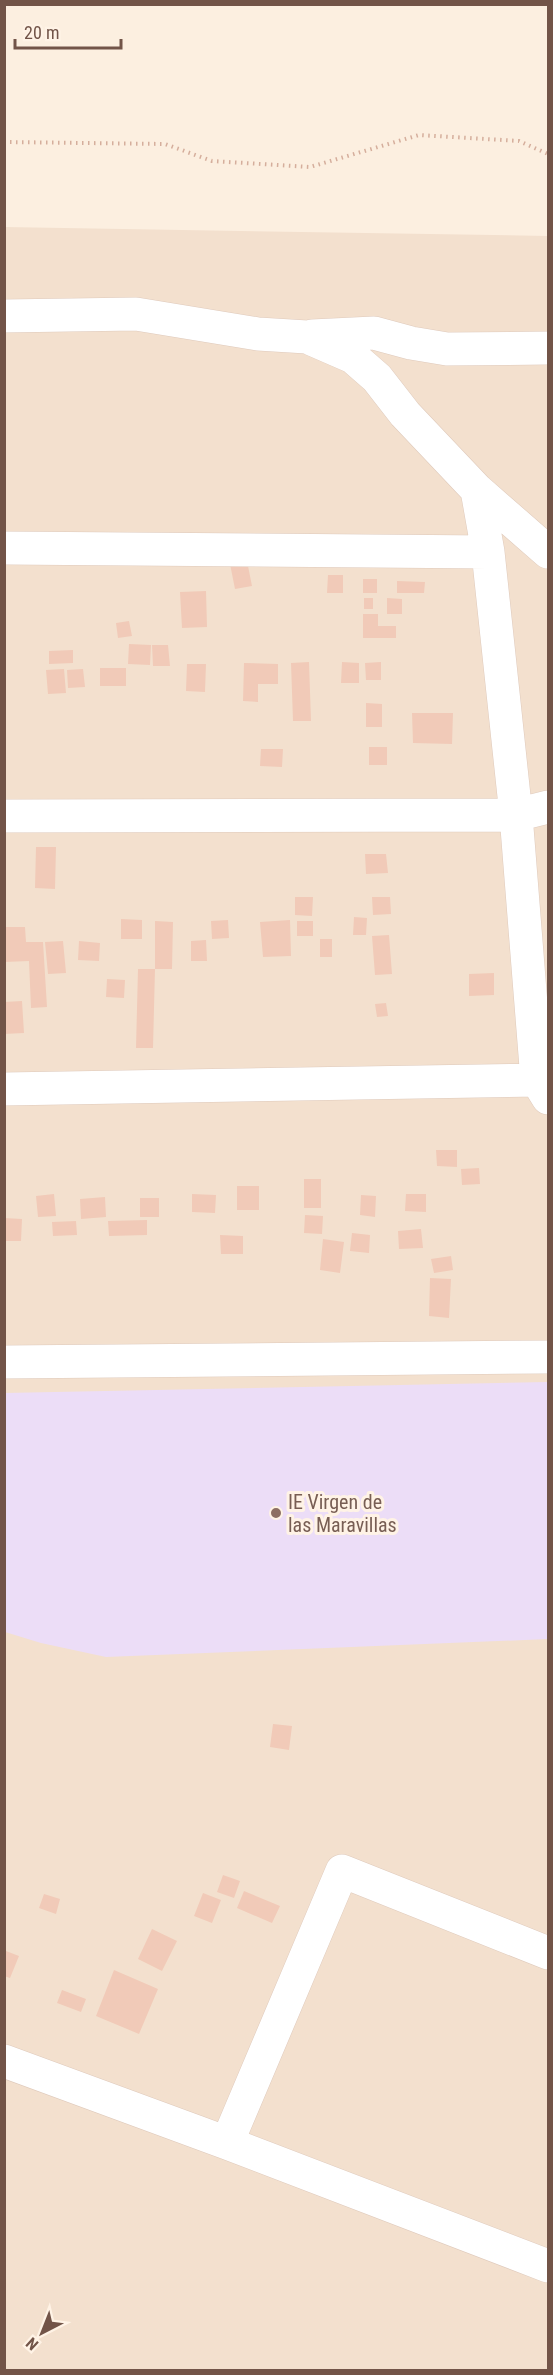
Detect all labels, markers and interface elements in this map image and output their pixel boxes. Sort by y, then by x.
scale bar [15,12,122,50]
text: 20 m [24,22,59,43]
place label: IE Virgen de las Maravillas [288,1490,397,1537]
marker: IE Virgen de las Maravillas [269,1506,283,1520]
north arrow [12,2303,72,2363]
text: N [22,2333,42,2354]

